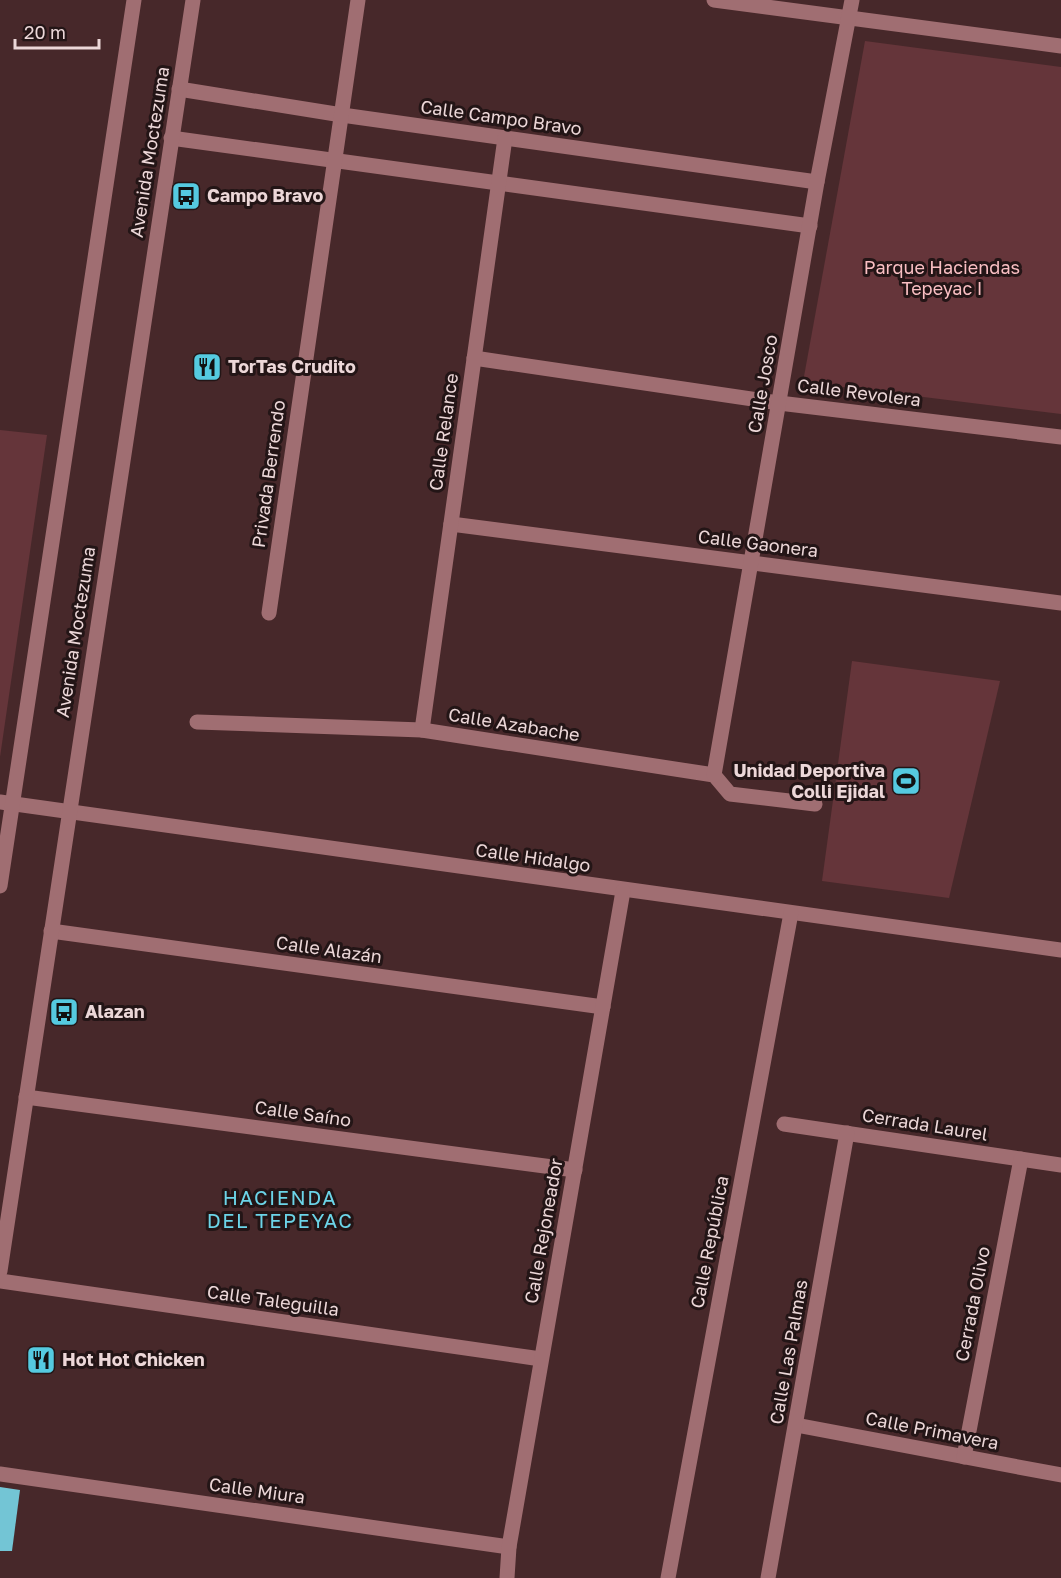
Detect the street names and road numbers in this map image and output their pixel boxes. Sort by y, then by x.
street label: Avenida Moctezuma [125,65,173,239]
street label: Calle Campo Bravo [419,95,583,139]
street label: Calle Josco [743,333,781,435]
street label: Calle Relance [424,372,462,492]
street label: Calle Revolera [796,374,922,411]
street label: Privada Berrendo [247,399,289,549]
street label: Calle Gaonera [697,525,819,561]
street label: Avenida Moctezuma [51,545,99,719]
street label: Calle Azabache [447,703,581,745]
street label: Calle Hidalgo [474,838,592,876]
street label: Calle Alazán [275,931,384,967]
street label: Calle Saíno [254,1095,353,1131]
street label: Cerrada Laurel [861,1103,990,1145]
street label: Calle Rejoneador [519,1156,567,1305]
street label: Calle República [685,1174,733,1310]
street label: Cerrada Olivo [950,1244,994,1363]
street label: Calle Las Palmas [764,1278,812,1426]
street label: Calle Taleguilla [206,1280,340,1320]
street label: Calle Primavera [864,1406,1001,1454]
street label: Calle Miura [208,1472,307,1508]

